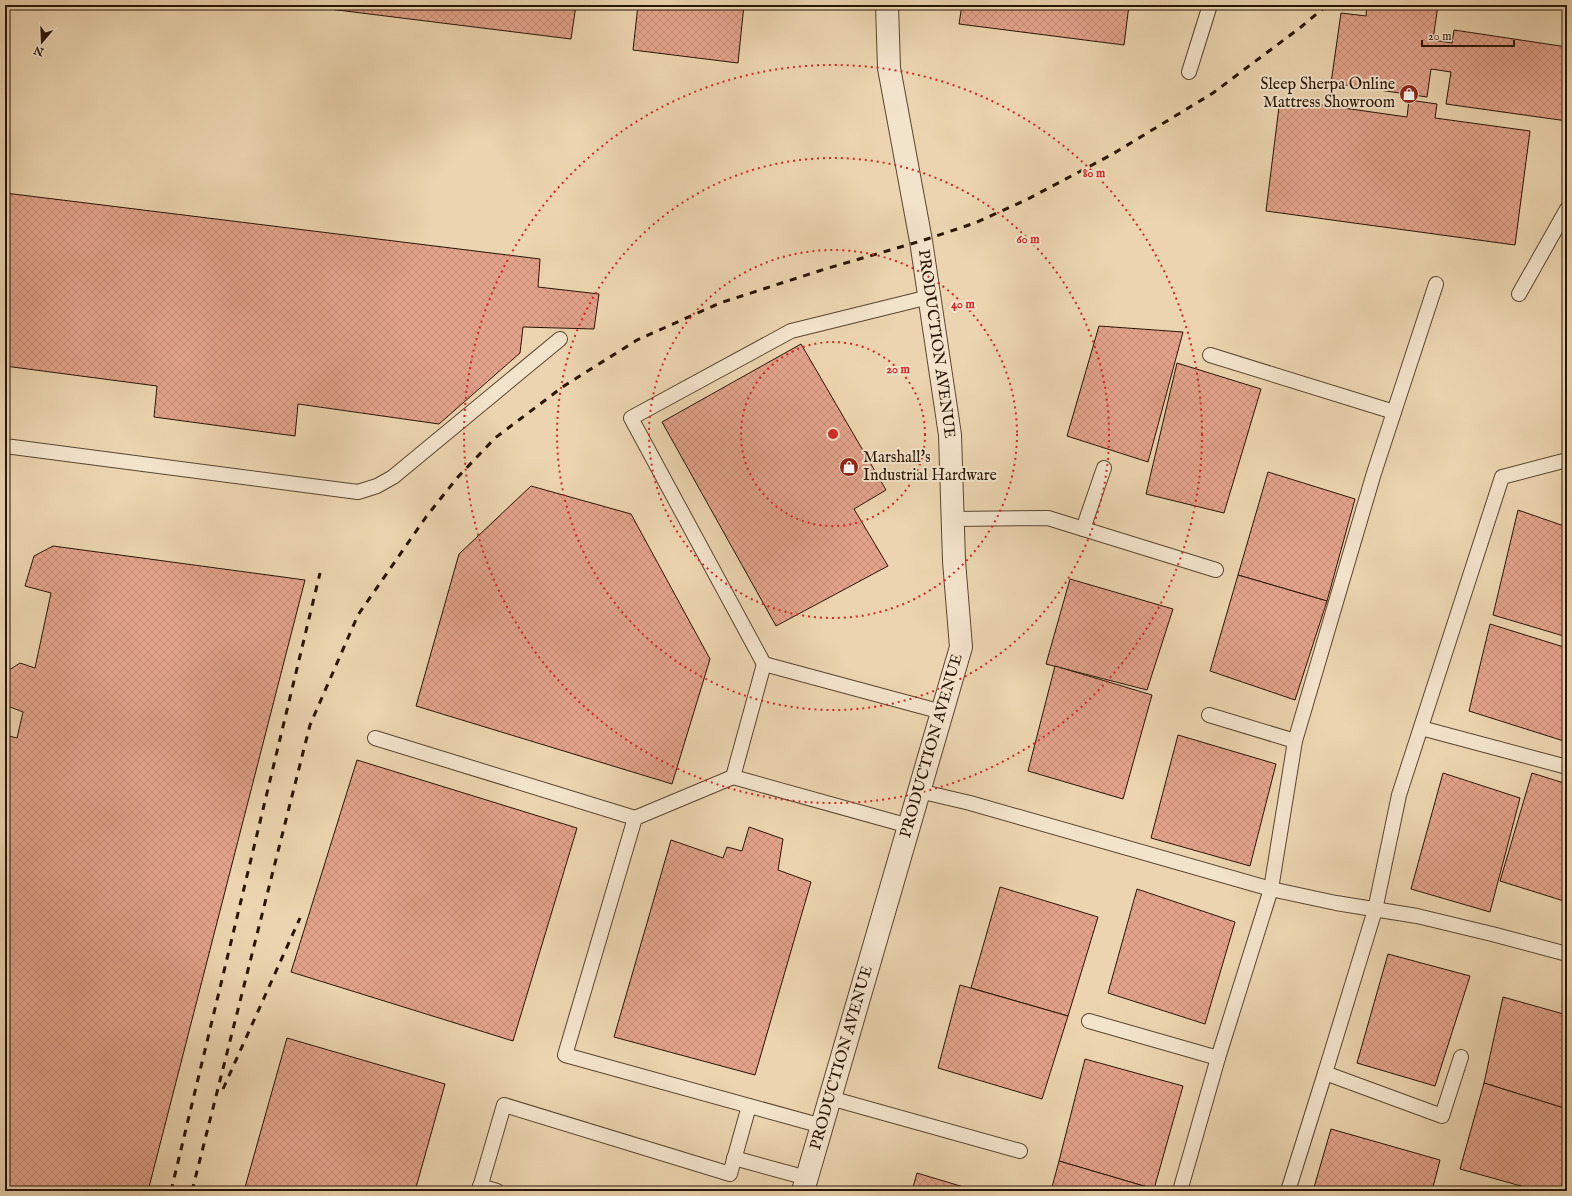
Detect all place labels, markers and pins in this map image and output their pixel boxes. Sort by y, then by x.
place label: Sleep Sherpa Online Mattress Showroom [1260,75,1395,113]
shop icon: Sleep Sherpa Online Mattress Showroom [1398,83,1420,105]
centre of rings [826,427,840,441]
place label: Marshall's Industrial Hardware [863,448,997,486]
shop icon: Marshall's Industrial Hardware [838,456,860,478]

